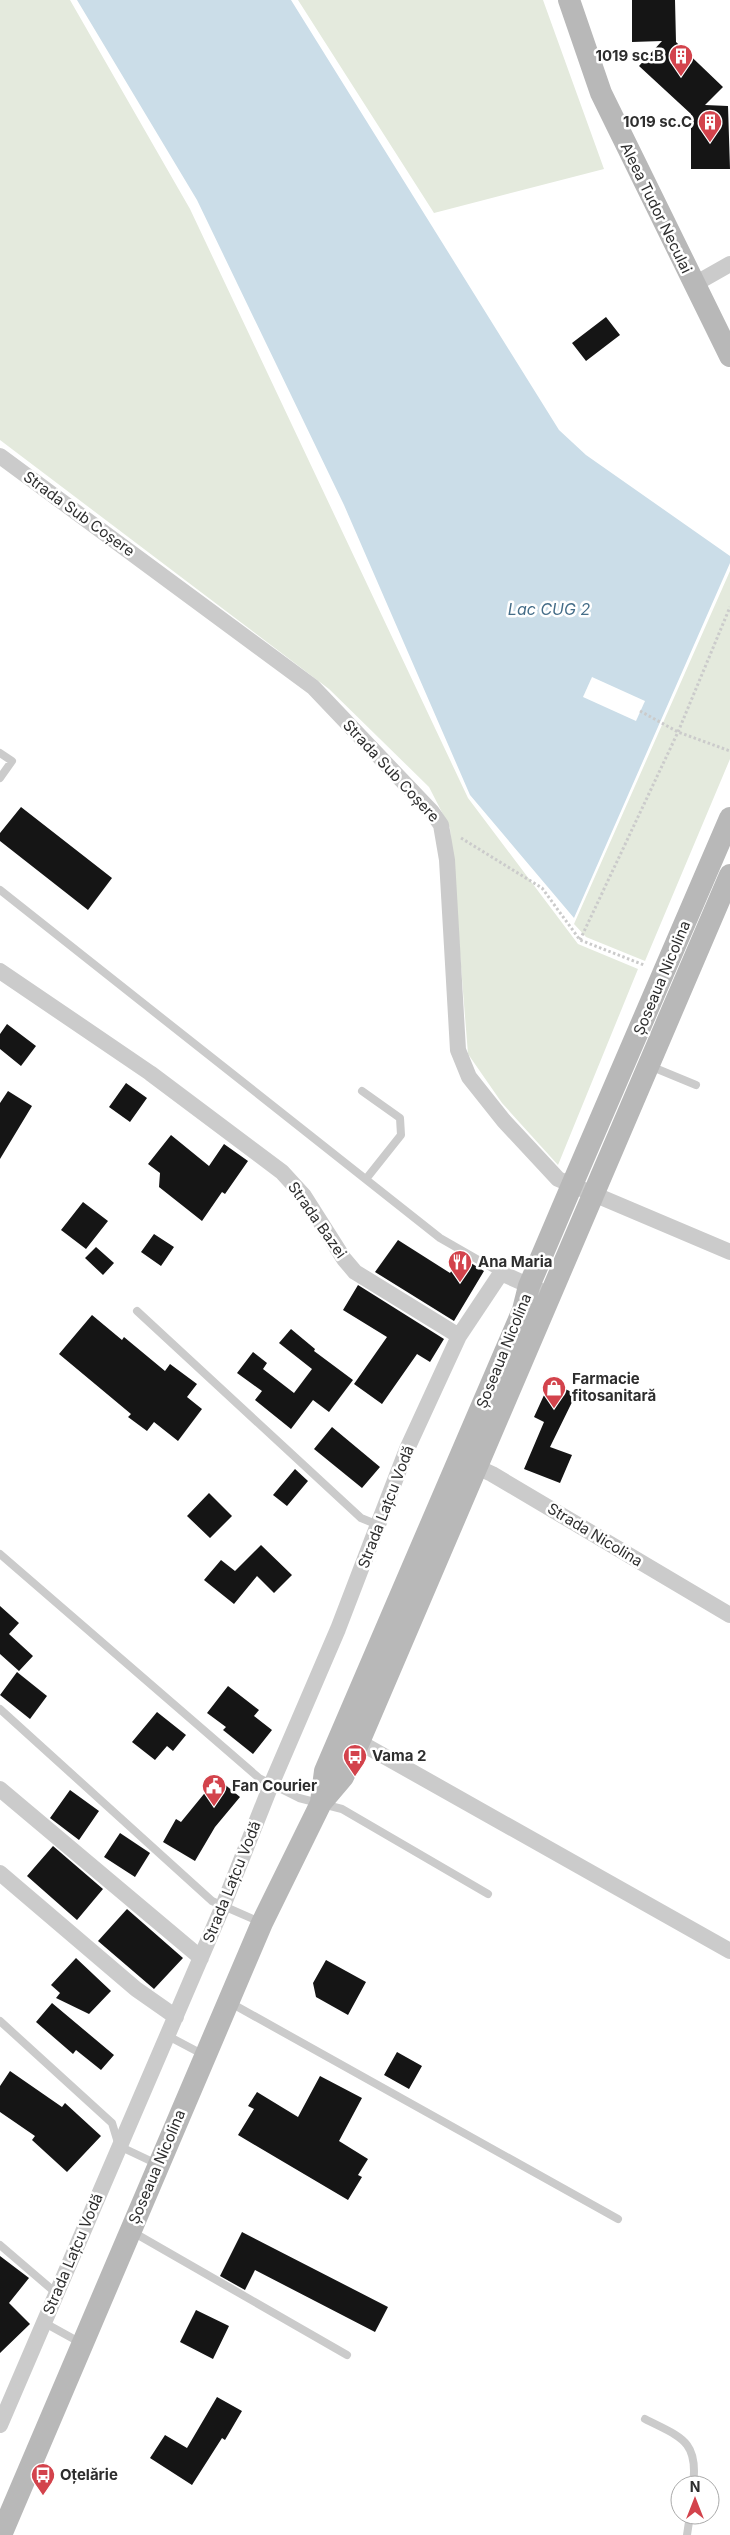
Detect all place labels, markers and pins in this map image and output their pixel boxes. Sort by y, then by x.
building icon: 1019 sc.B [668,43,694,77]
place label: 1019 sc.B [595,46,664,65]
building icon: 1019 sc.C [697,109,723,143]
place label: 1019 sc.C [623,112,692,131]
restaurant icon: Ana Maria [447,1249,473,1283]
place label: Ana Maria [478,1252,552,1271]
place label: Farmacie fitosanitară [572,1369,656,1405]
shop icon: Farmacie fitosanitară [541,1375,567,1409]
bus stop icon: Vama 2 [342,1743,368,1777]
place label: Vama 2 [372,1746,426,1765]
public building icon: Fan Courier [201,1773,227,1807]
place label: Fan Courier [232,1776,317,1795]
bus stop icon: Oțelărie [30,2462,56,2496]
place label: Oțelărie [60,2465,118,2484]

